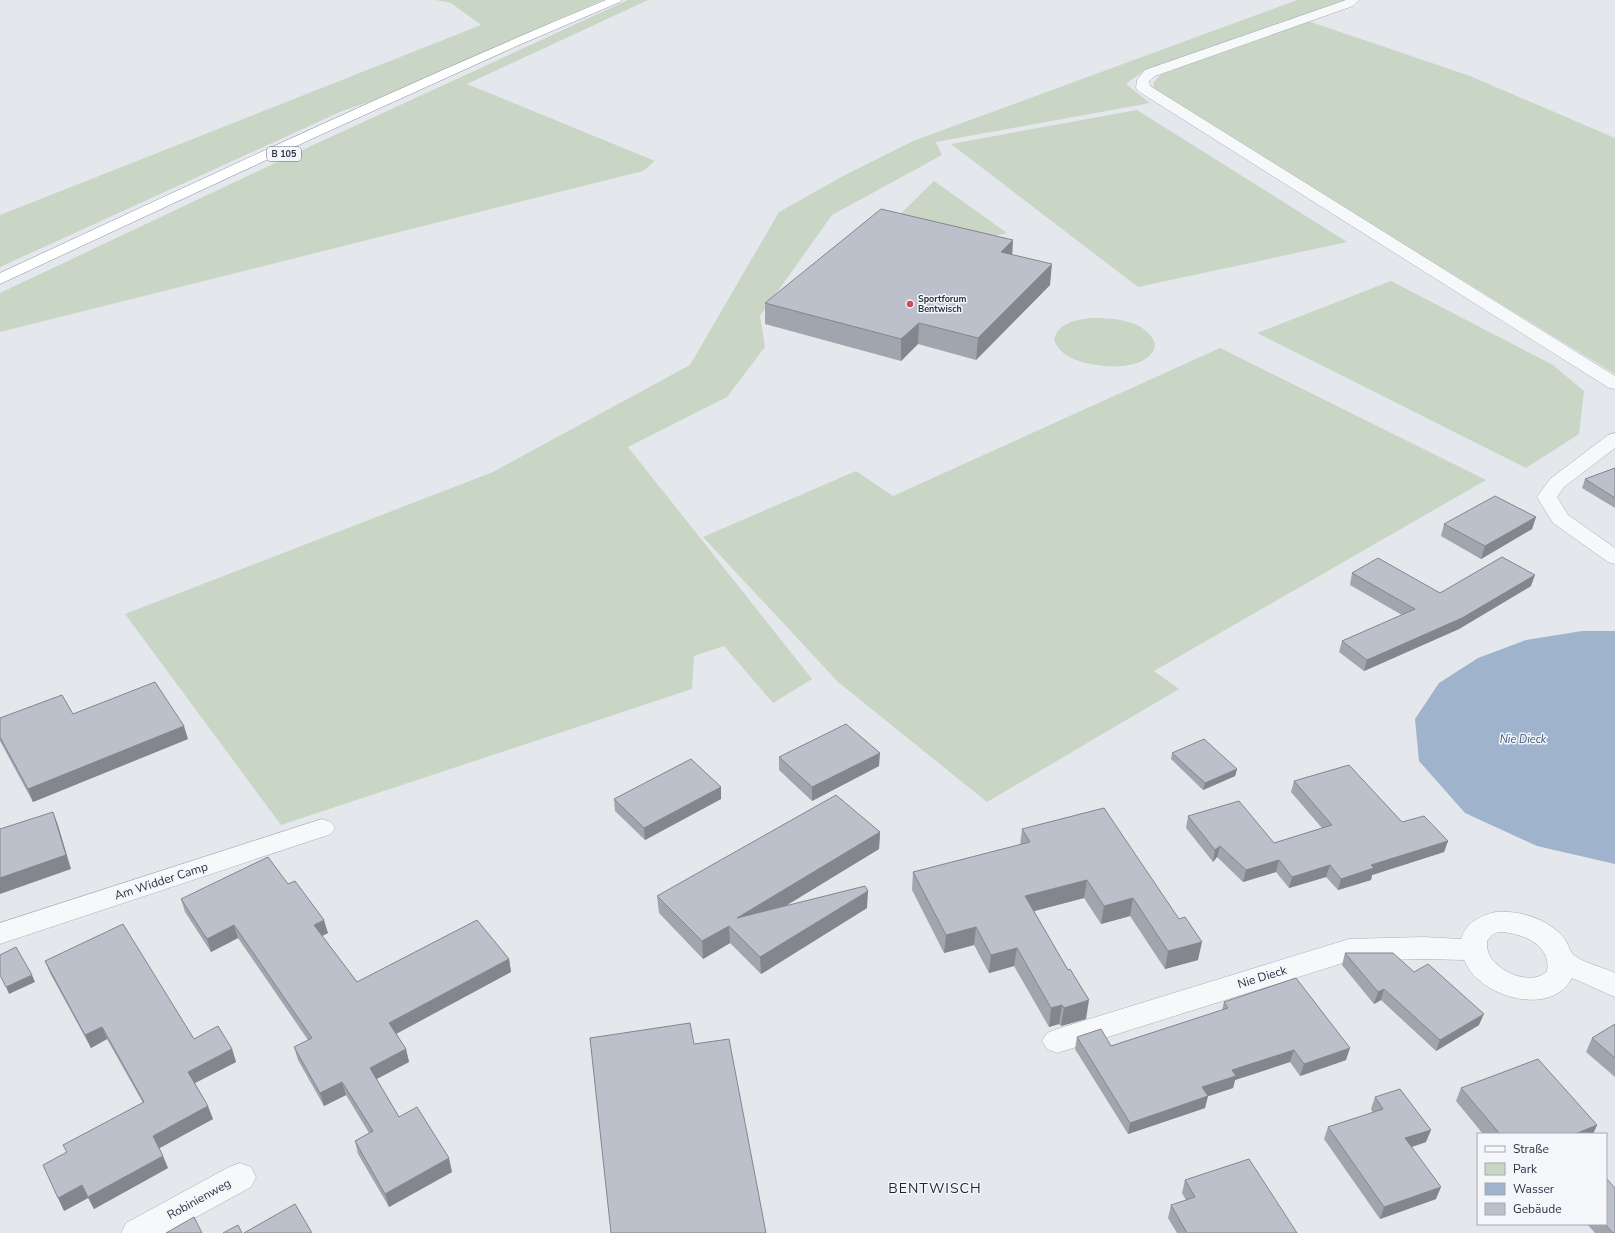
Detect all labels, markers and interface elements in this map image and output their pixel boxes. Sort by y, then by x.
road number: B 105 [267,147,301,161]
place label: Sportforum Bentwisch [918,293,967,315]
marker: Sportforum Bentwisch [905,299,915,309]
water label: Nie Dieck [1500,732,1547,747]
street label: Am Widder Camp [112,858,210,904]
street label: Nie Dieck [1235,962,1290,992]
legend [1477,1133,1607,1225]
text: Straße [1513,1141,1549,1157]
text: Park [1513,1161,1538,1177]
street label: Robinienweg [164,1175,234,1223]
district label: BENTWISCH [888,1179,982,1198]
text: Wasser [1513,1181,1555,1197]
text: Gebäude [1513,1201,1562,1217]

